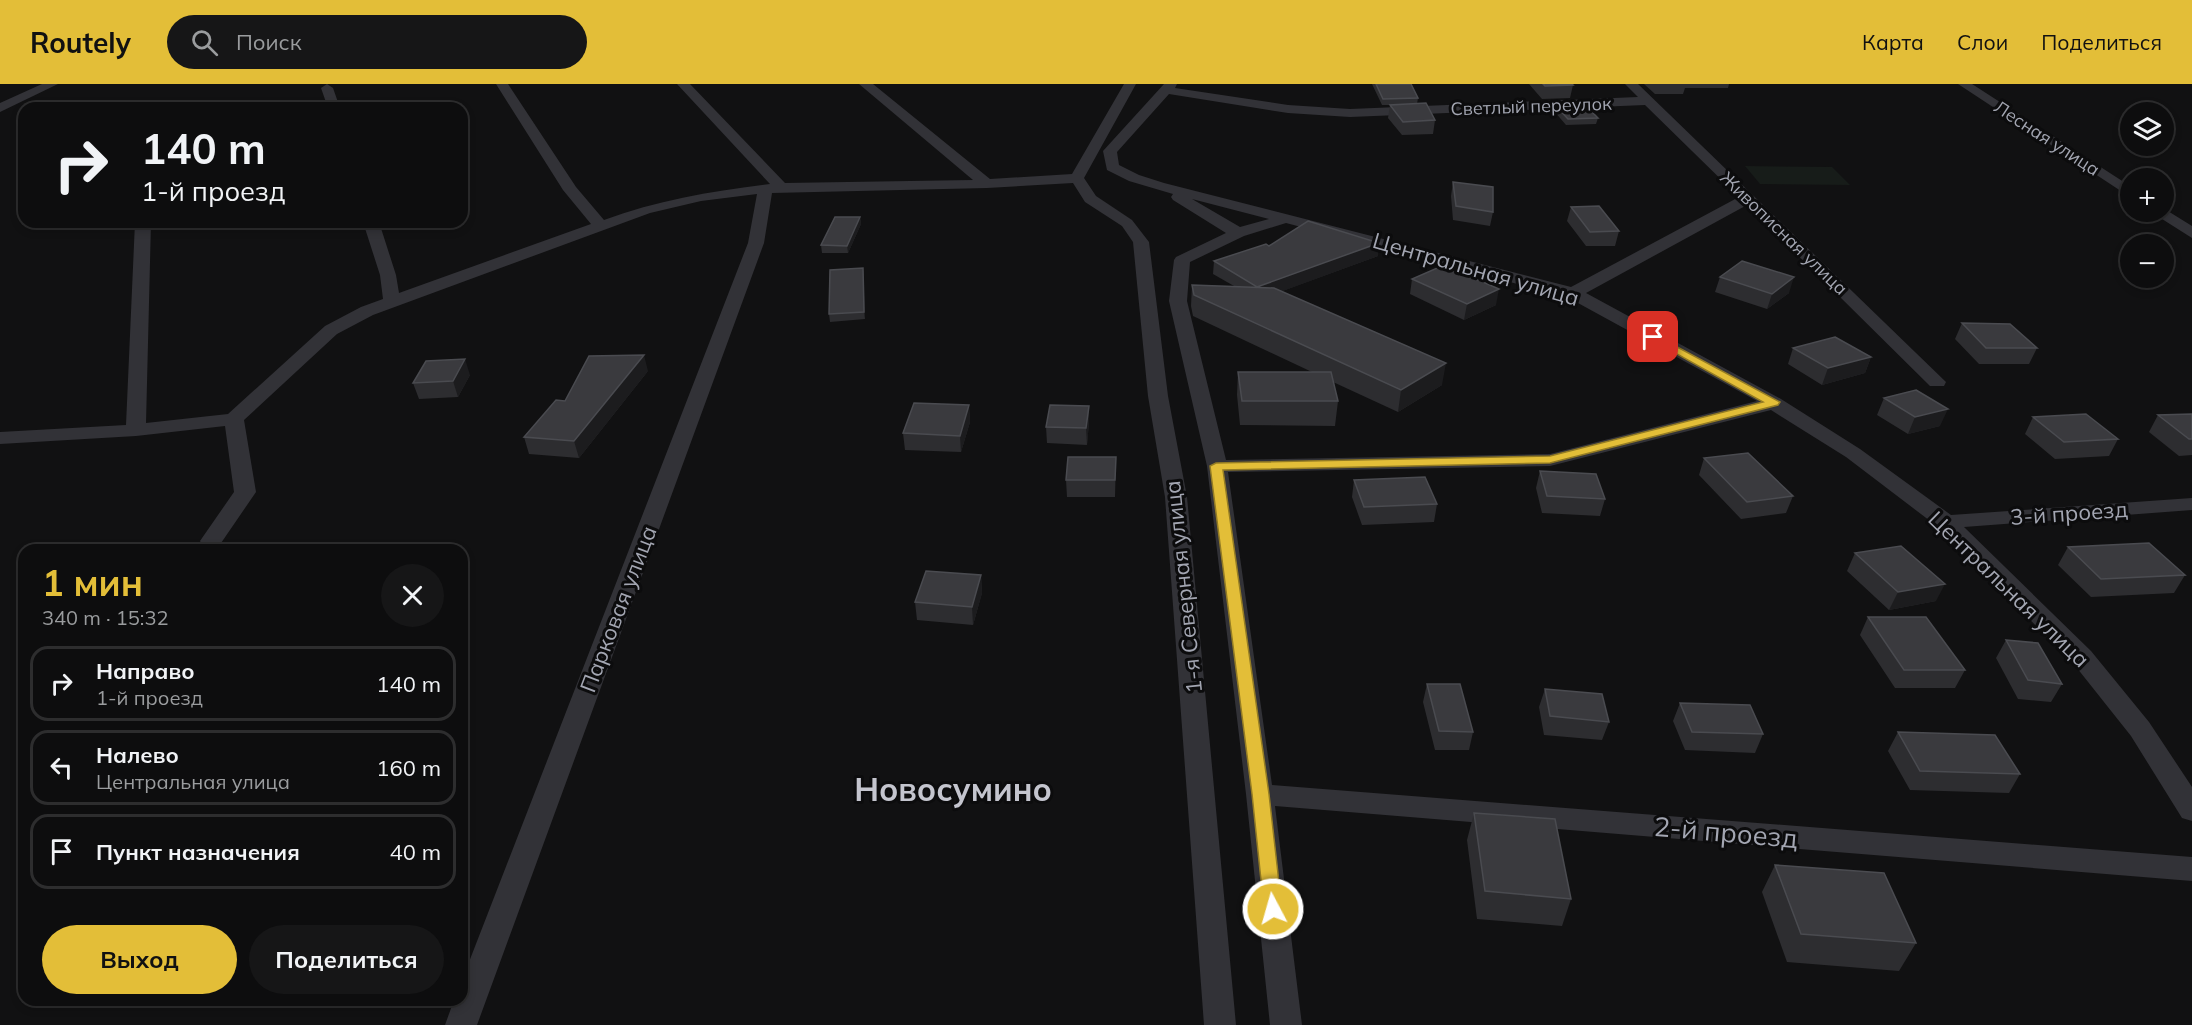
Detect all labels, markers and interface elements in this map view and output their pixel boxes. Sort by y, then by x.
search box [167,15,587,69]
text: Routely [30,25,131,60]
icon: search [188,26,221,59]
text: Поиск [236,28,302,56]
text: Карта [1862,29,1924,55]
text: Слои [1957,29,2008,55]
text: Поделиться [2041,29,2162,55]
street label: Светлый переулок [1450,92,1612,120]
street label: Лесная улица [1990,95,2104,181]
map controls [2120,102,2174,288]
button: layers [2120,102,2174,156]
text: 140 m [141,122,266,175]
icon: right [42,126,120,204]
street label: Живописная улица [1715,166,1853,300]
button: + [2120,168,2174,222]
text: 1-й проезд [141,174,285,208]
street label: Центральная улица [1370,226,1582,312]
button: − [2120,234,2174,288]
pin [1627,311,1678,362]
icon: arrive [1636,320,1669,353]
street label: 1-я Северная улица [1158,479,1208,695]
street label: 3-й проезд [2009,495,2129,531]
street label: Центральная улица [1923,505,2095,673]
street label: Парковая улица [573,522,663,696]
text: 1 мин [42,560,143,605]
button: close [381,564,444,627]
text: 340 m · 15:32 [42,605,168,630]
text: Направо [96,657,194,685]
icon: right [45,667,78,700]
text: 140 m [376,670,441,698]
text: 1-й проезд [96,685,203,710]
text: Налево [96,741,179,769]
icon: left [45,751,78,784]
text: 160 m [376,754,441,782]
text: Центральная улица [96,769,290,794]
district label: Новосумино [854,769,1052,809]
street label: 2-й проезд [1653,809,1799,855]
icon: arrive [45,835,78,868]
text: Пункт назначения [96,838,300,866]
text: 40 m [390,838,441,866]
position arrow [1241,877,1305,941]
button: Выход [42,925,237,994]
button: Поделиться [249,925,444,994]

